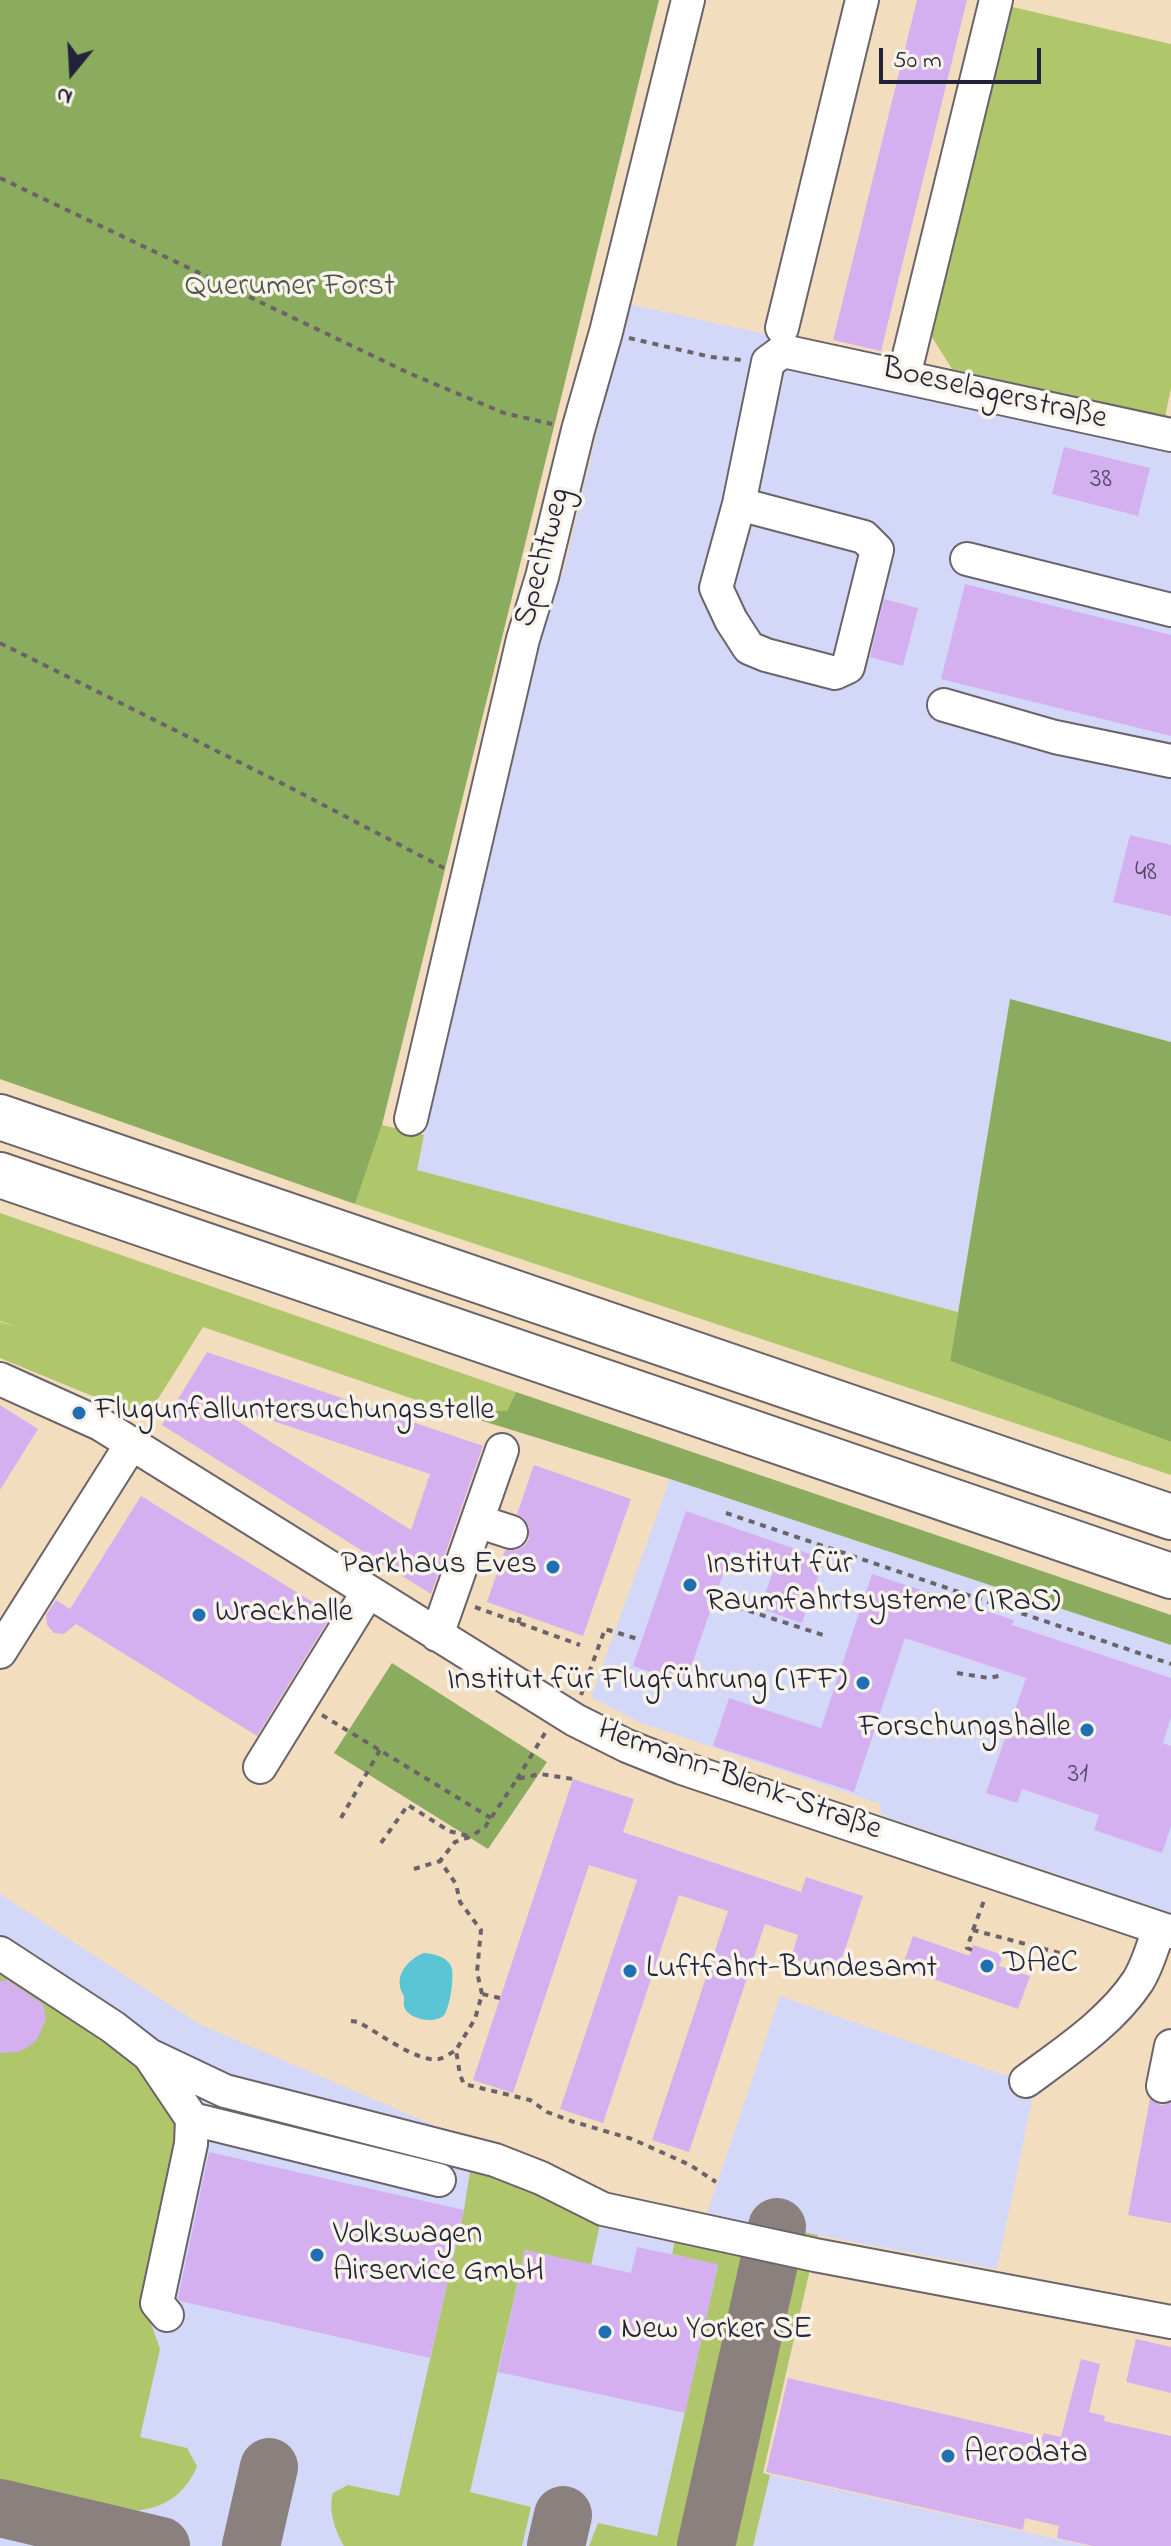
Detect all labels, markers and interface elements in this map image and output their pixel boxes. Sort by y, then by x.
north arrow [32,32,112,112]
scale bar [883,32,1045,82]
text: 50 m [893,44,942,79]
text: N [53,77,77,112]
park label: Querumer Forst [185,270,395,308]
street label: Boeselagerstraße [878,351,1110,441]
house number: 38 [1090,464,1112,498]
street label: Spechtweg [508,484,582,632]
house number: 48 [1135,857,1157,891]
place label: Flugunfalluntersuchungsstelle [95,1394,495,1432]
marker: Flugunfalluntersuchungsstelle [70,1404,88,1422]
place label: Parkhaus Eves [341,1548,537,1586]
place label: Institut für Raumfahrtsysteme (IRaS) [706,1548,1061,1623]
marker: Parkhaus Eves [544,1558,562,1576]
marker: Institut für Raumfahrtsysteme (IRaS) [681,1576,699,1594]
place label: Wrackhalle [215,1596,353,1634]
marker: Wrackhalle [190,1606,208,1624]
place label: Institut für Flugführung (IFF) [447,1664,847,1702]
marker: Institut für Flugführung (IFF) [854,1674,872,1692]
place label: Forschungshalle [859,1711,1071,1749]
street label: Hermann-Blenk-Straße [592,1713,886,1851]
marker: Forschungshalle [1078,1721,1096,1739]
house number: 31 [1068,1759,1088,1793]
place label: DAeC [1003,1947,1078,1985]
place label: Luftfahrt-Bundesamt [646,1952,937,1990]
marker: DAeC [978,1957,996,1975]
marker: Luftfahrt-Bundesamt [621,1962,639,1980]
place label: Volkswagen Airservice GmbH [333,2218,544,2293]
marker: Volkswagen Airservice GmbH [308,2246,326,2264]
place label: New Yorker SE [621,2313,812,2351]
marker: New Yorker SE [596,2323,614,2341]
place label: Aerodata [964,2437,1088,2475]
marker: Aerodata [939,2447,957,2465]

